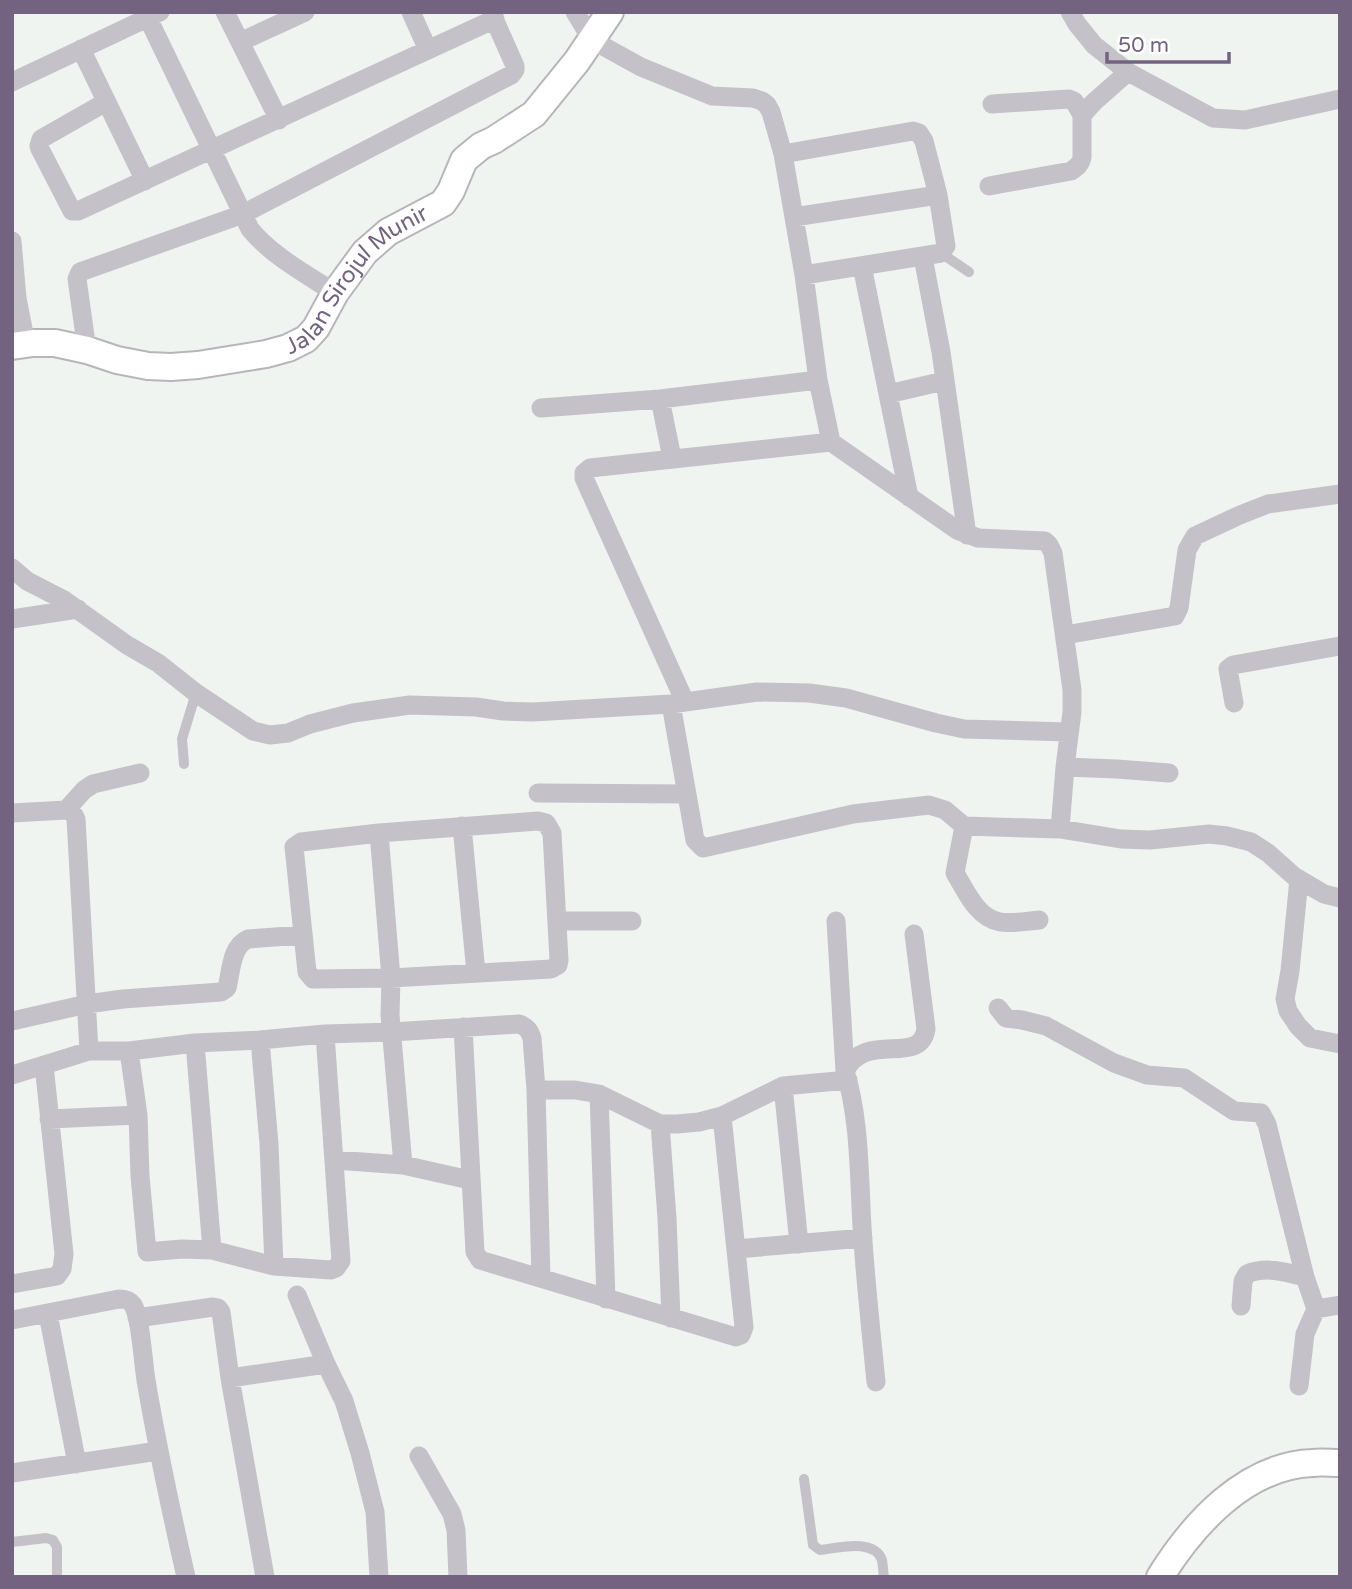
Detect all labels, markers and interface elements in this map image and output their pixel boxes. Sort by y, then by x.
scale bar [1107,21,1230,65]
text: 50 m [1118,33,1169,58]
street label: Jalan Sirojul Munir [281,199,433,361]

